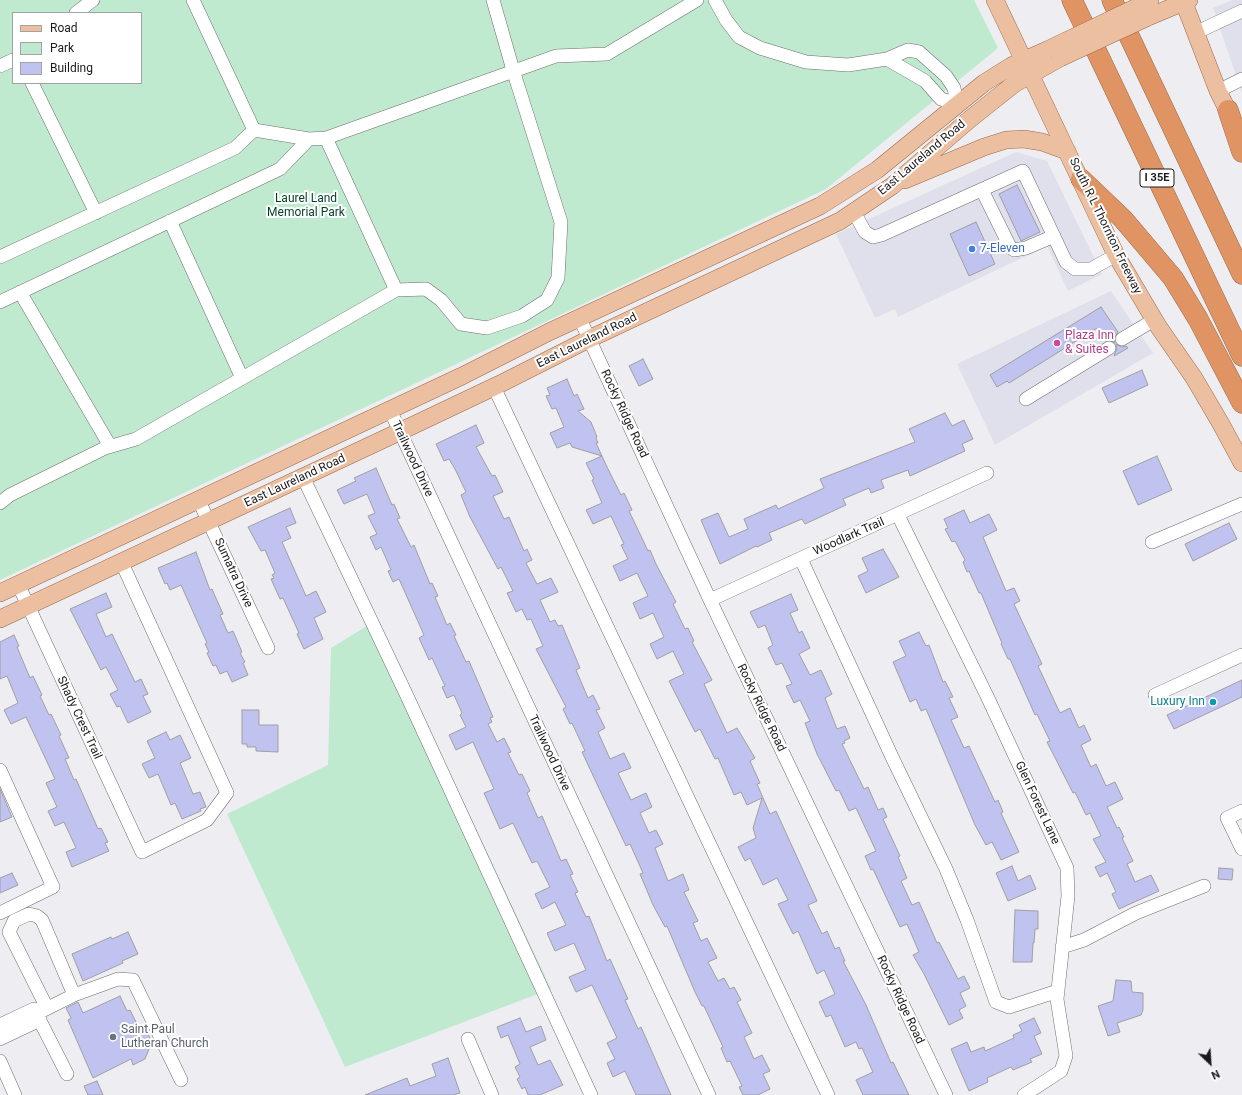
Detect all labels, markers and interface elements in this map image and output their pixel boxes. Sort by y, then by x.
legend [12,12,142,84]
text: Road [50,21,78,35]
text: Park [50,41,74,55]
text: Building [50,61,93,75]
street label: East Laureland Road [875,117,969,199]
street label: South R L Thornton Freeway [1066,156,1144,296]
road number: I 35E [1140,169,1174,187]
park label: Laurel Land Memorial Park [267,192,345,220]
place label: 7-Eleven [980,242,1025,256]
marker: 7-Eleven [967,244,977,254]
street label: East Laureland Road [535,310,639,372]
place label: Plaza Inn & Suites [1065,329,1114,357]
marker: Plaza Inn & Suites [1052,338,1062,348]
street label: Rocky Ridge Road [597,367,651,461]
street label: Trailwood Drive [388,419,436,499]
street label: East Laureland Road [242,451,348,511]
street label: Woodlark Trail [811,515,887,559]
street label: Sumatra Drive [211,536,255,610]
street label: Rocky Ridge Road [733,662,789,754]
street label: Shady Crest Trail [53,674,105,762]
place label: Luxury Inn [1150,695,1205,709]
marker: Luxury Inn [1208,697,1218,707]
street label: Trailwood Drive [525,713,573,793]
street label: Glen Forest Lane [1011,759,1063,847]
street label: Rocky Ridge Road [873,953,927,1047]
place label: Saint Paul Lutheran Church [121,1023,209,1051]
marker: Saint Paul Lutheran Church [108,1032,118,1042]
north arrow [1190,1043,1230,1083]
text: N [1209,1067,1222,1082]

